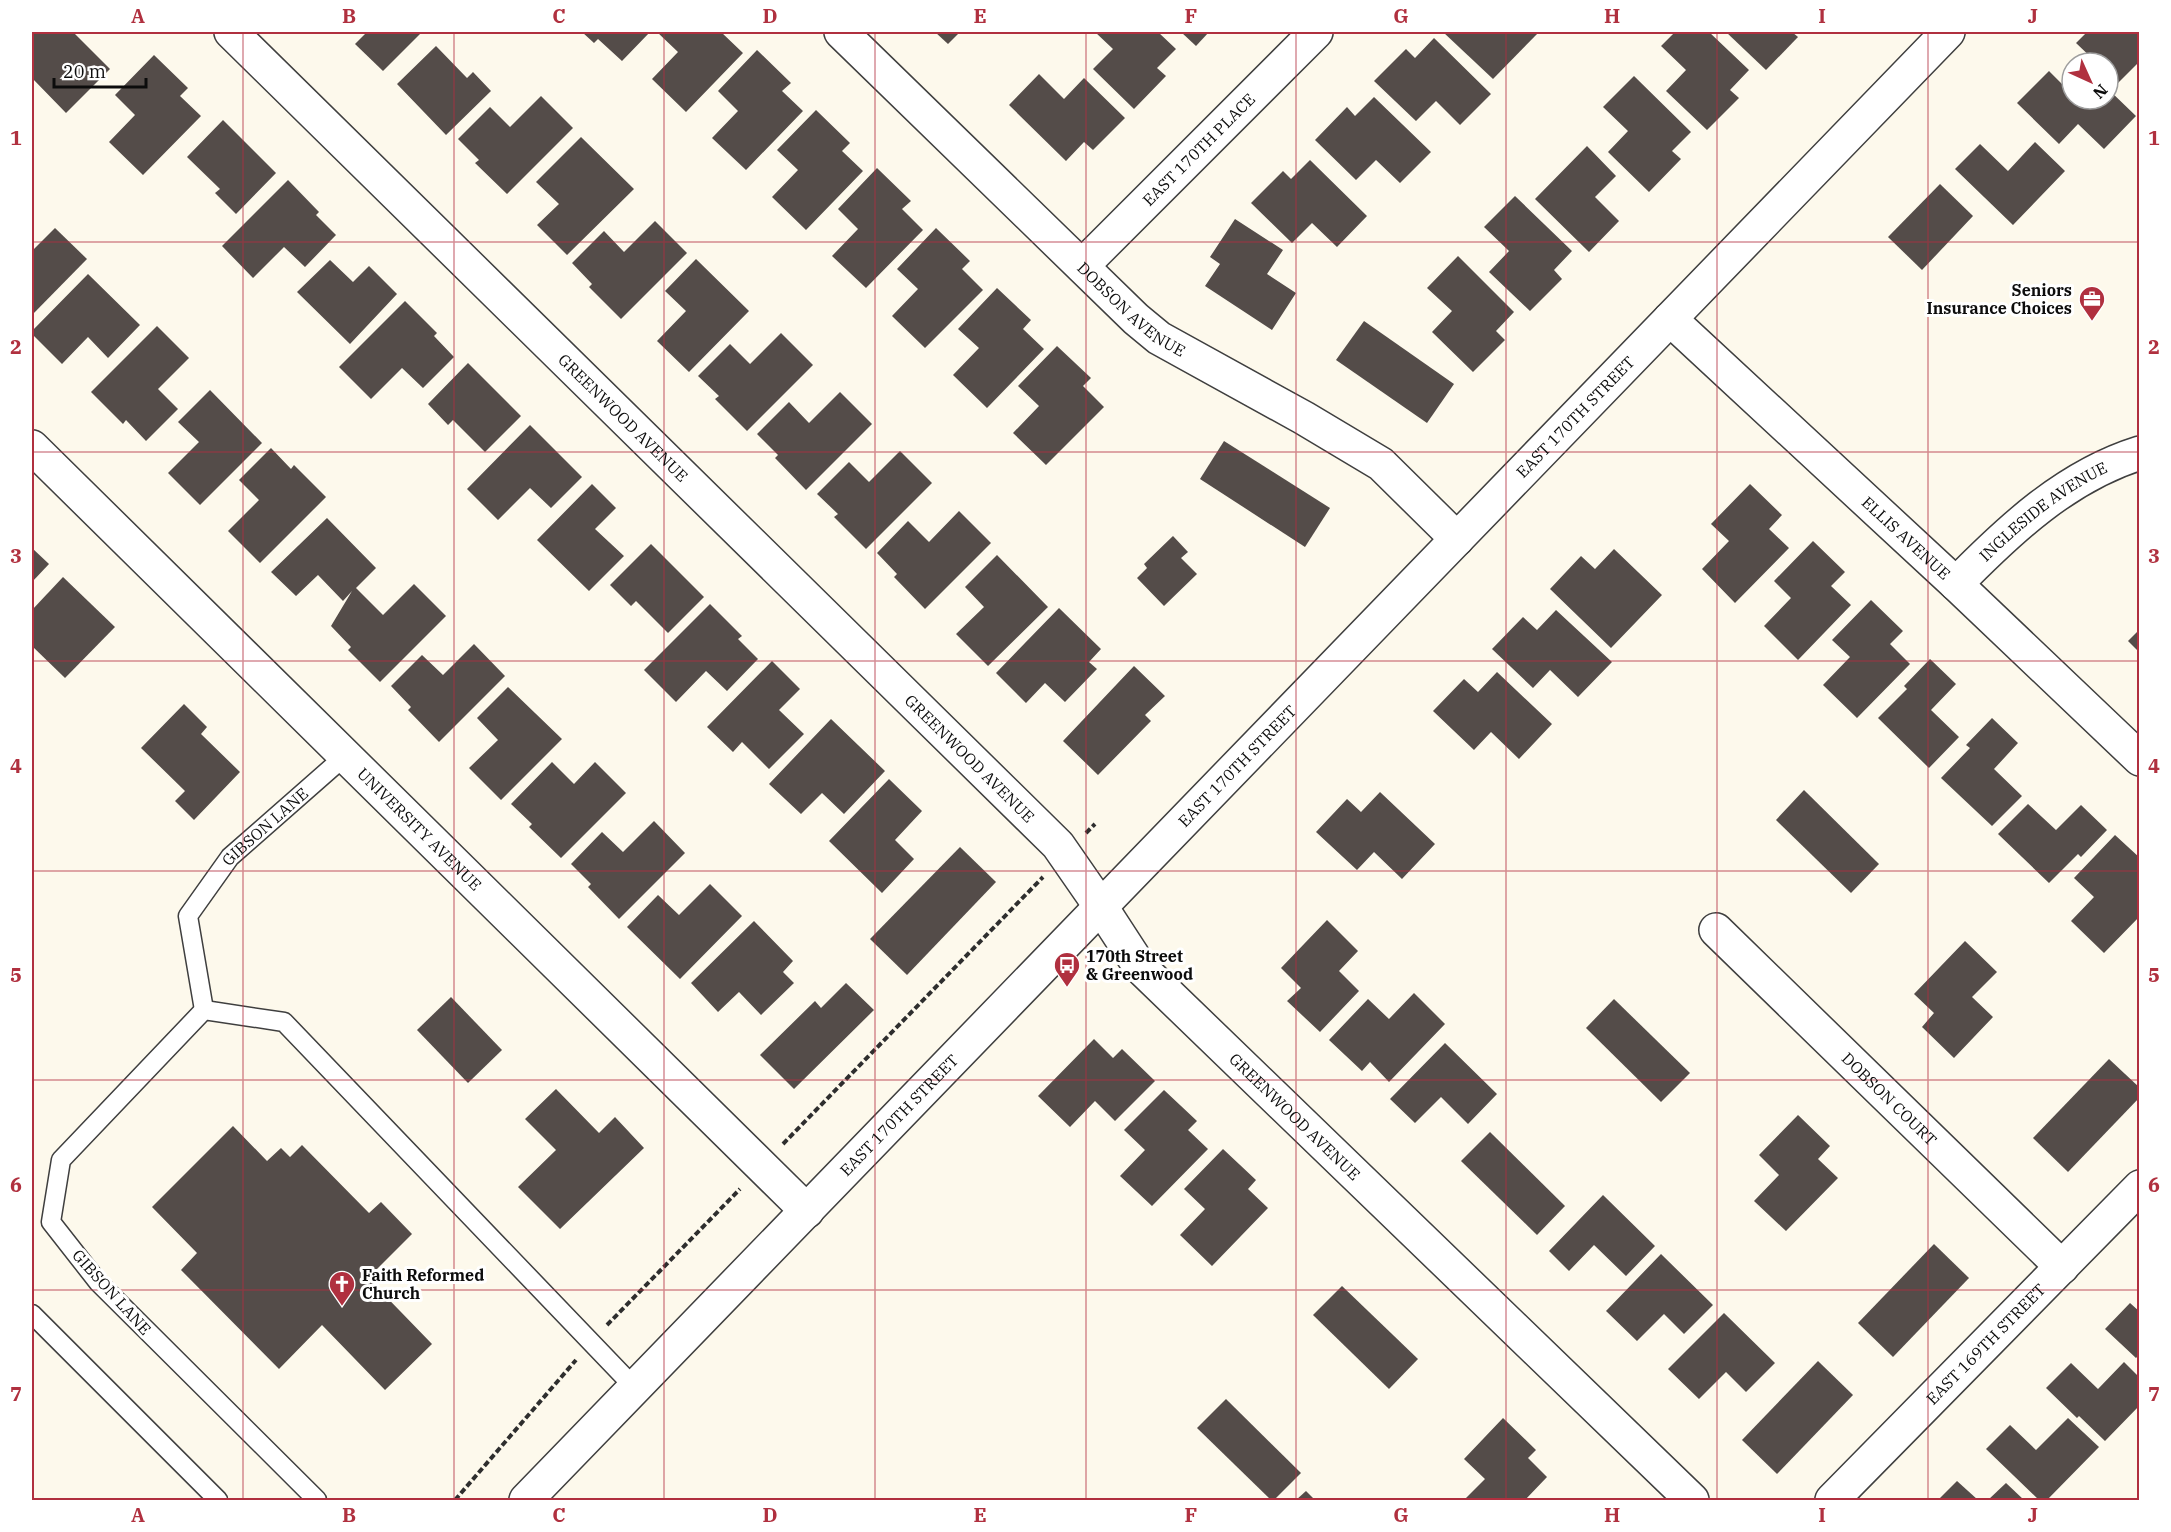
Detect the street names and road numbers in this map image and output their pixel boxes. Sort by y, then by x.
street label: EAST 170TH PLACE [1138,89,1259,210]
street label: DOBSON AVENUE [1073,258,1189,361]
street label: GREENWOOD AVENUE [554,349,692,486]
street label: EAST 170TH STREET [1512,352,1639,482]
street label: INGLESIDE AVENUE [1975,457,2110,565]
street label: ELLIS AVENUE [1858,492,1955,584]
street label: GREENWOOD AVENUE [901,690,1039,826]
street label: EAST 170TH STREET [1174,701,1300,831]
street label: UNIVERSITY AVENUE [353,763,486,894]
street label: GIBSON LANE [217,783,312,869]
street label: DOBSON COURT [1838,1048,1941,1150]
street label: GREENWOOD AVENUE [1225,1049,1364,1184]
street label: EAST 170TH STREET [836,1050,962,1180]
street label: GIBSON LANE [68,1245,156,1339]
street label: EAST 169TH STREET [1922,1279,2049,1408]

